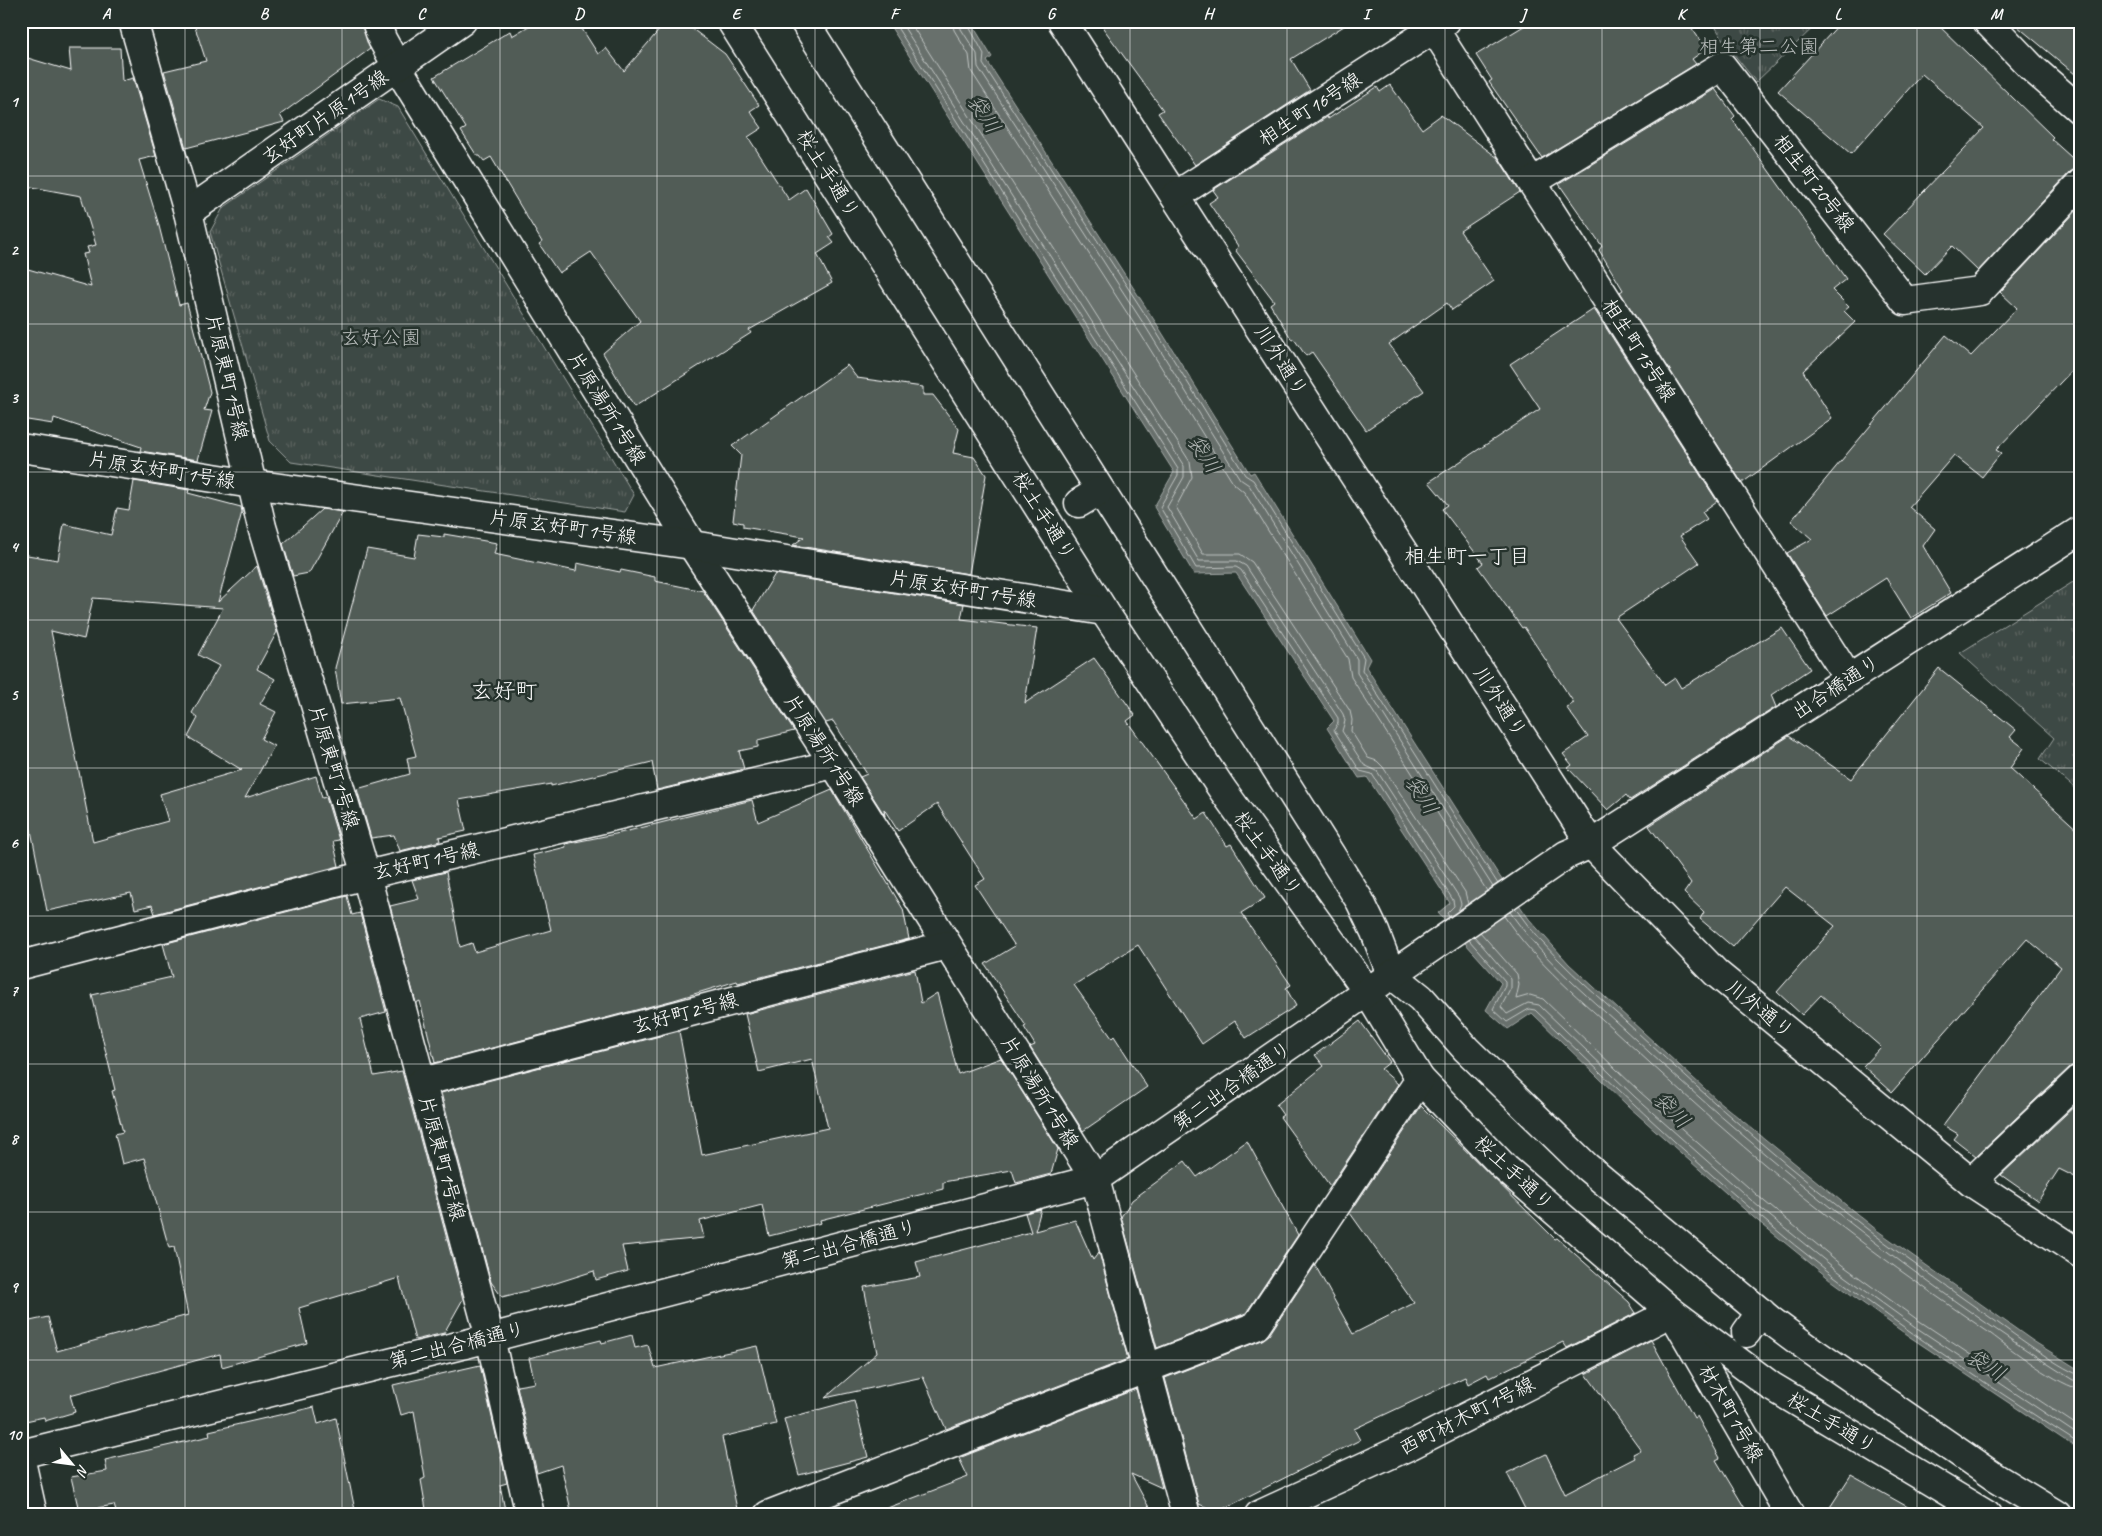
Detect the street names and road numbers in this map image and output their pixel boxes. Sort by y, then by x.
street label: 玄好町片原1号線 [257,64,393,170]
street label: 相生町16号線 [1254,66,1366,152]
street label: 桜土手通り [791,125,865,223]
street label: 相生町20号線 [1768,129,1860,237]
street label: 相生町13号線 [1596,294,1682,406]
street label: 片原東町1号線 [200,311,254,443]
street label: 川外通り [1249,321,1313,401]
street label: 片原湯所1号線 [562,347,652,469]
street label: 片原玄好町1号線 [86,446,238,494]
street label: 桜土手通り [1007,467,1081,565]
street label: 片原玄好町1号線 [487,504,639,550]
street label: 片原玄好町1号線 [887,565,1039,613]
street label: 出合橋通り [1787,649,1885,725]
street label: 川外通り [1468,662,1532,742]
street label: 片原湯所1号線 [778,689,870,811]
street label: 片原東町1号線 [303,702,365,832]
street label: 桜土手通り [1228,806,1308,902]
street label: 玄好町1号線 [370,837,482,885]
street label: 川外通り [1721,974,1799,1044]
street label: 玄好町2号線 [629,987,741,1039]
street label: 片原湯所1号線 [995,1031,1085,1153]
street label: 第二出合橋通り [1167,1036,1297,1136]
street label: 片原東町1号線 [413,1092,471,1224]
street label: 桜土手通り [1469,1130,1559,1216]
street label: 第二出合橋通り [778,1214,920,1274]
street label: 第二出合橋通り [386,1316,528,1374]
street label: 材木町1号線 [1693,1360,1769,1466]
street label: 西町材木町1号線 [1395,1371,1539,1461]
street label: 桜土手通り [1783,1387,1881,1459]

